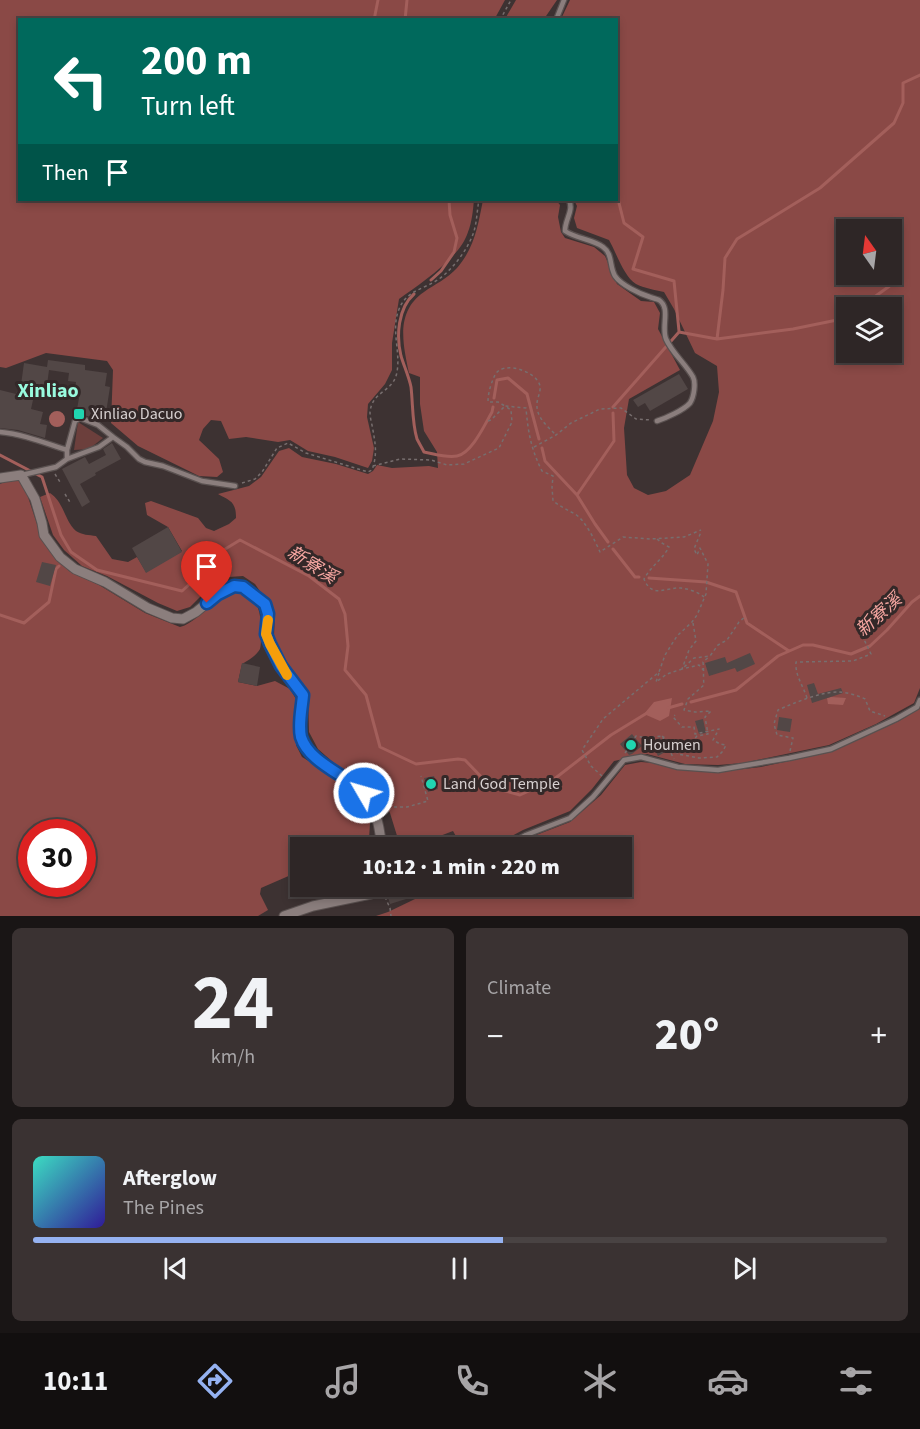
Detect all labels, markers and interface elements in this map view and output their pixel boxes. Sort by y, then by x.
text: 200 m [141,31,252,91]
icon: left [42,42,120,120]
text: Turn left [141,87,235,126]
icon: arrive [101,156,134,189]
text: Then [42,157,89,189]
north arrow [836,219,902,285]
map controls [836,219,902,363]
button: layers [836,297,902,363]
district label: Xinliao [17,377,79,405]
place label: Xinliao Dacuo [91,403,182,425]
marker: Xinliao Dacuo [72,407,86,421]
water label: 新寮溪 [282,540,344,591]
pin [181,541,232,603]
icon: arrive [190,550,223,583]
water label: 新寮溪 [851,586,910,642]
place label: Houmen [643,734,701,756]
marker: Houmen [624,738,638,752]
position arrow [332,761,396,825]
place label: Land God Temple [443,773,560,795]
marker: Land God Temple [424,777,438,791]
speed limit sign: 30 [18,819,96,897]
text: 10:12 · 1 min · 220 m [362,851,560,883]
text: 24 [192,948,274,1059]
text: Climate [487,974,551,1002]
text: 20° [655,1003,719,1067]
text: − [487,1013,503,1060]
text: + [871,1013,887,1060]
text: km/h [211,1043,255,1071]
text: Afterglow [123,1162,217,1194]
text: The Pines [123,1194,204,1222]
icon: previous [159,1252,192,1285]
icon: pause [443,1252,476,1285]
icon: next [728,1252,761,1285]
icon: directions [194,1360,236,1402]
icon: music [322,1360,364,1402]
icon: phone [451,1360,493,1402]
icon: climate [579,1360,621,1402]
icon: car [707,1360,749,1402]
icon: filters [835,1360,877,1402]
text: 10:11 [43,1362,108,1401]

